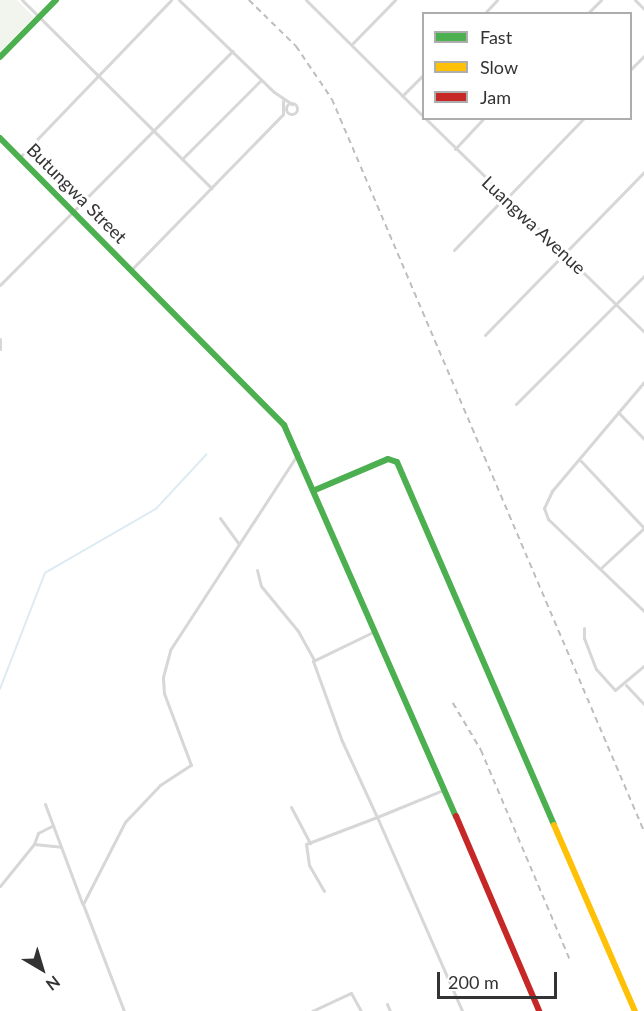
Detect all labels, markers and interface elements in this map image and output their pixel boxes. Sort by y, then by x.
legend [422,12,632,120]
text: Fast [480,26,512,48]
text: Slow [480,56,518,78]
text: Jam [480,86,511,108]
street label: Butungwa Street [23,139,131,247]
street label: Luangwa Avenue [478,171,590,279]
north arrow [12,939,72,999]
scale bar [440,960,560,998]
text: 200 m [448,971,499,993]
text: N [43,972,64,995]

